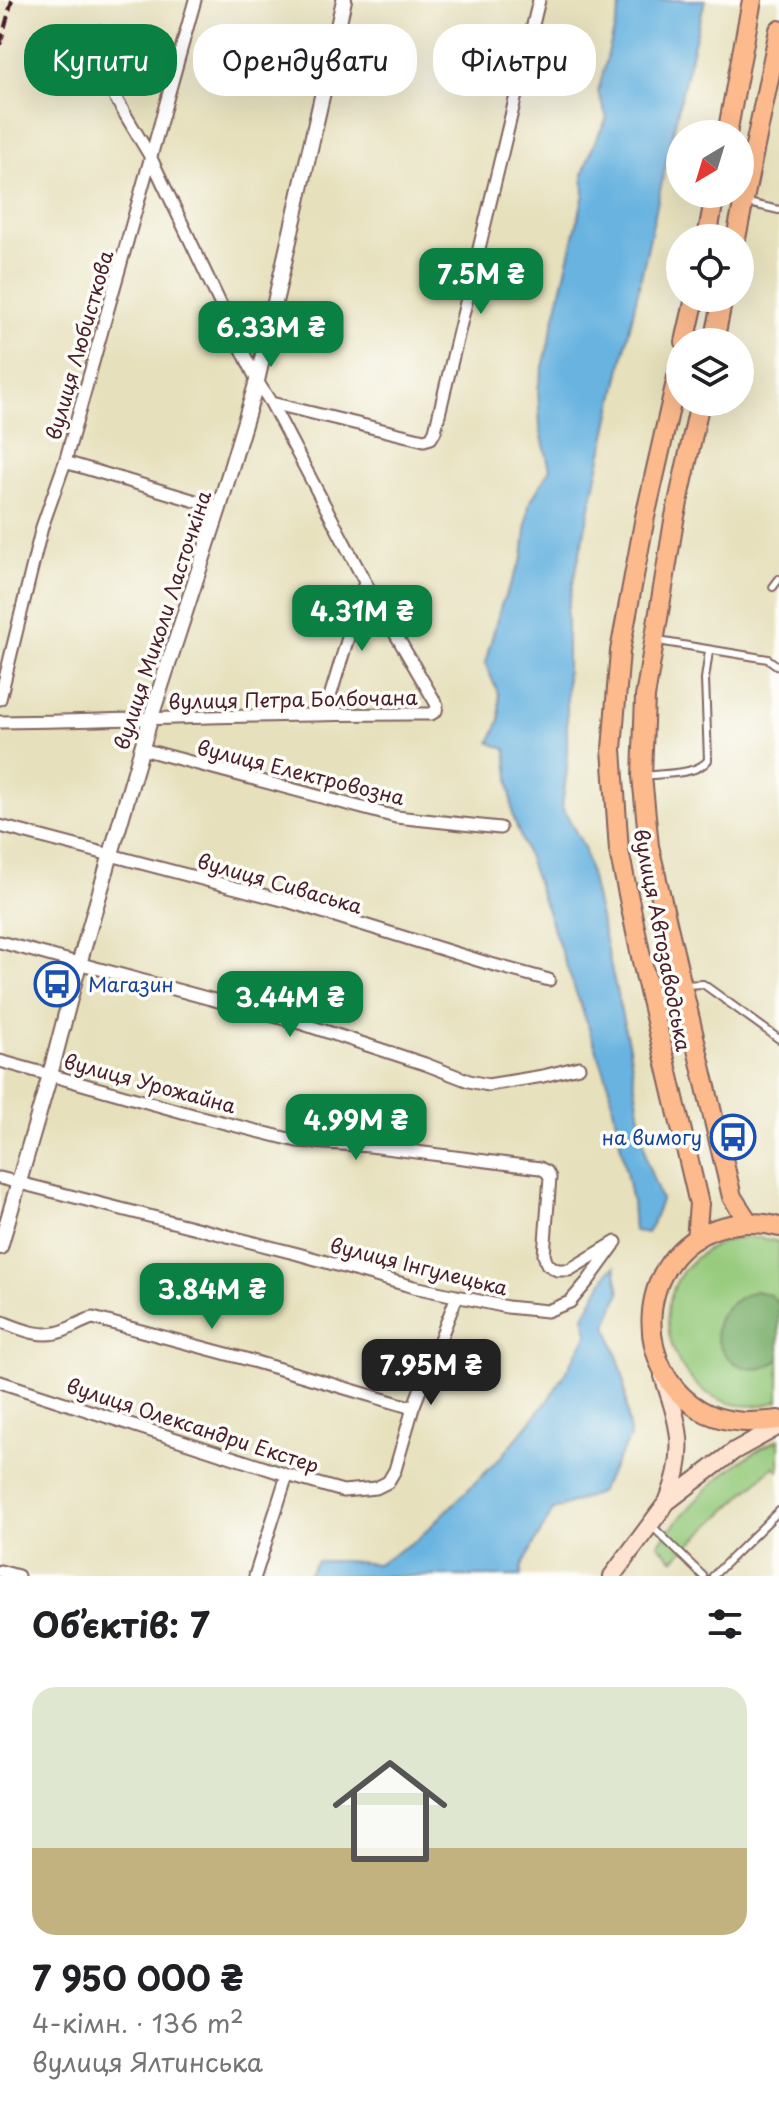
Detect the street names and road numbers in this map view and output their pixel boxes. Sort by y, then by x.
street label: вулиця Любисткова [38,246,121,443]
street label: вулиця Миколи Ласточкіна [106,486,218,754]
street label: вулиця Петра Болбочана [168,682,418,716]
street label: вулиця Електровозна [194,732,408,812]
street label: вулиця Автозаводська [627,826,699,1054]
street label: вулиця Сиваська [194,845,366,921]
street label: вулиця Урожайна [61,1046,240,1121]
street label: вулиця Інгулецька [327,1229,511,1303]
street label: вулиця Олександри Екстер [63,1370,323,1480]

